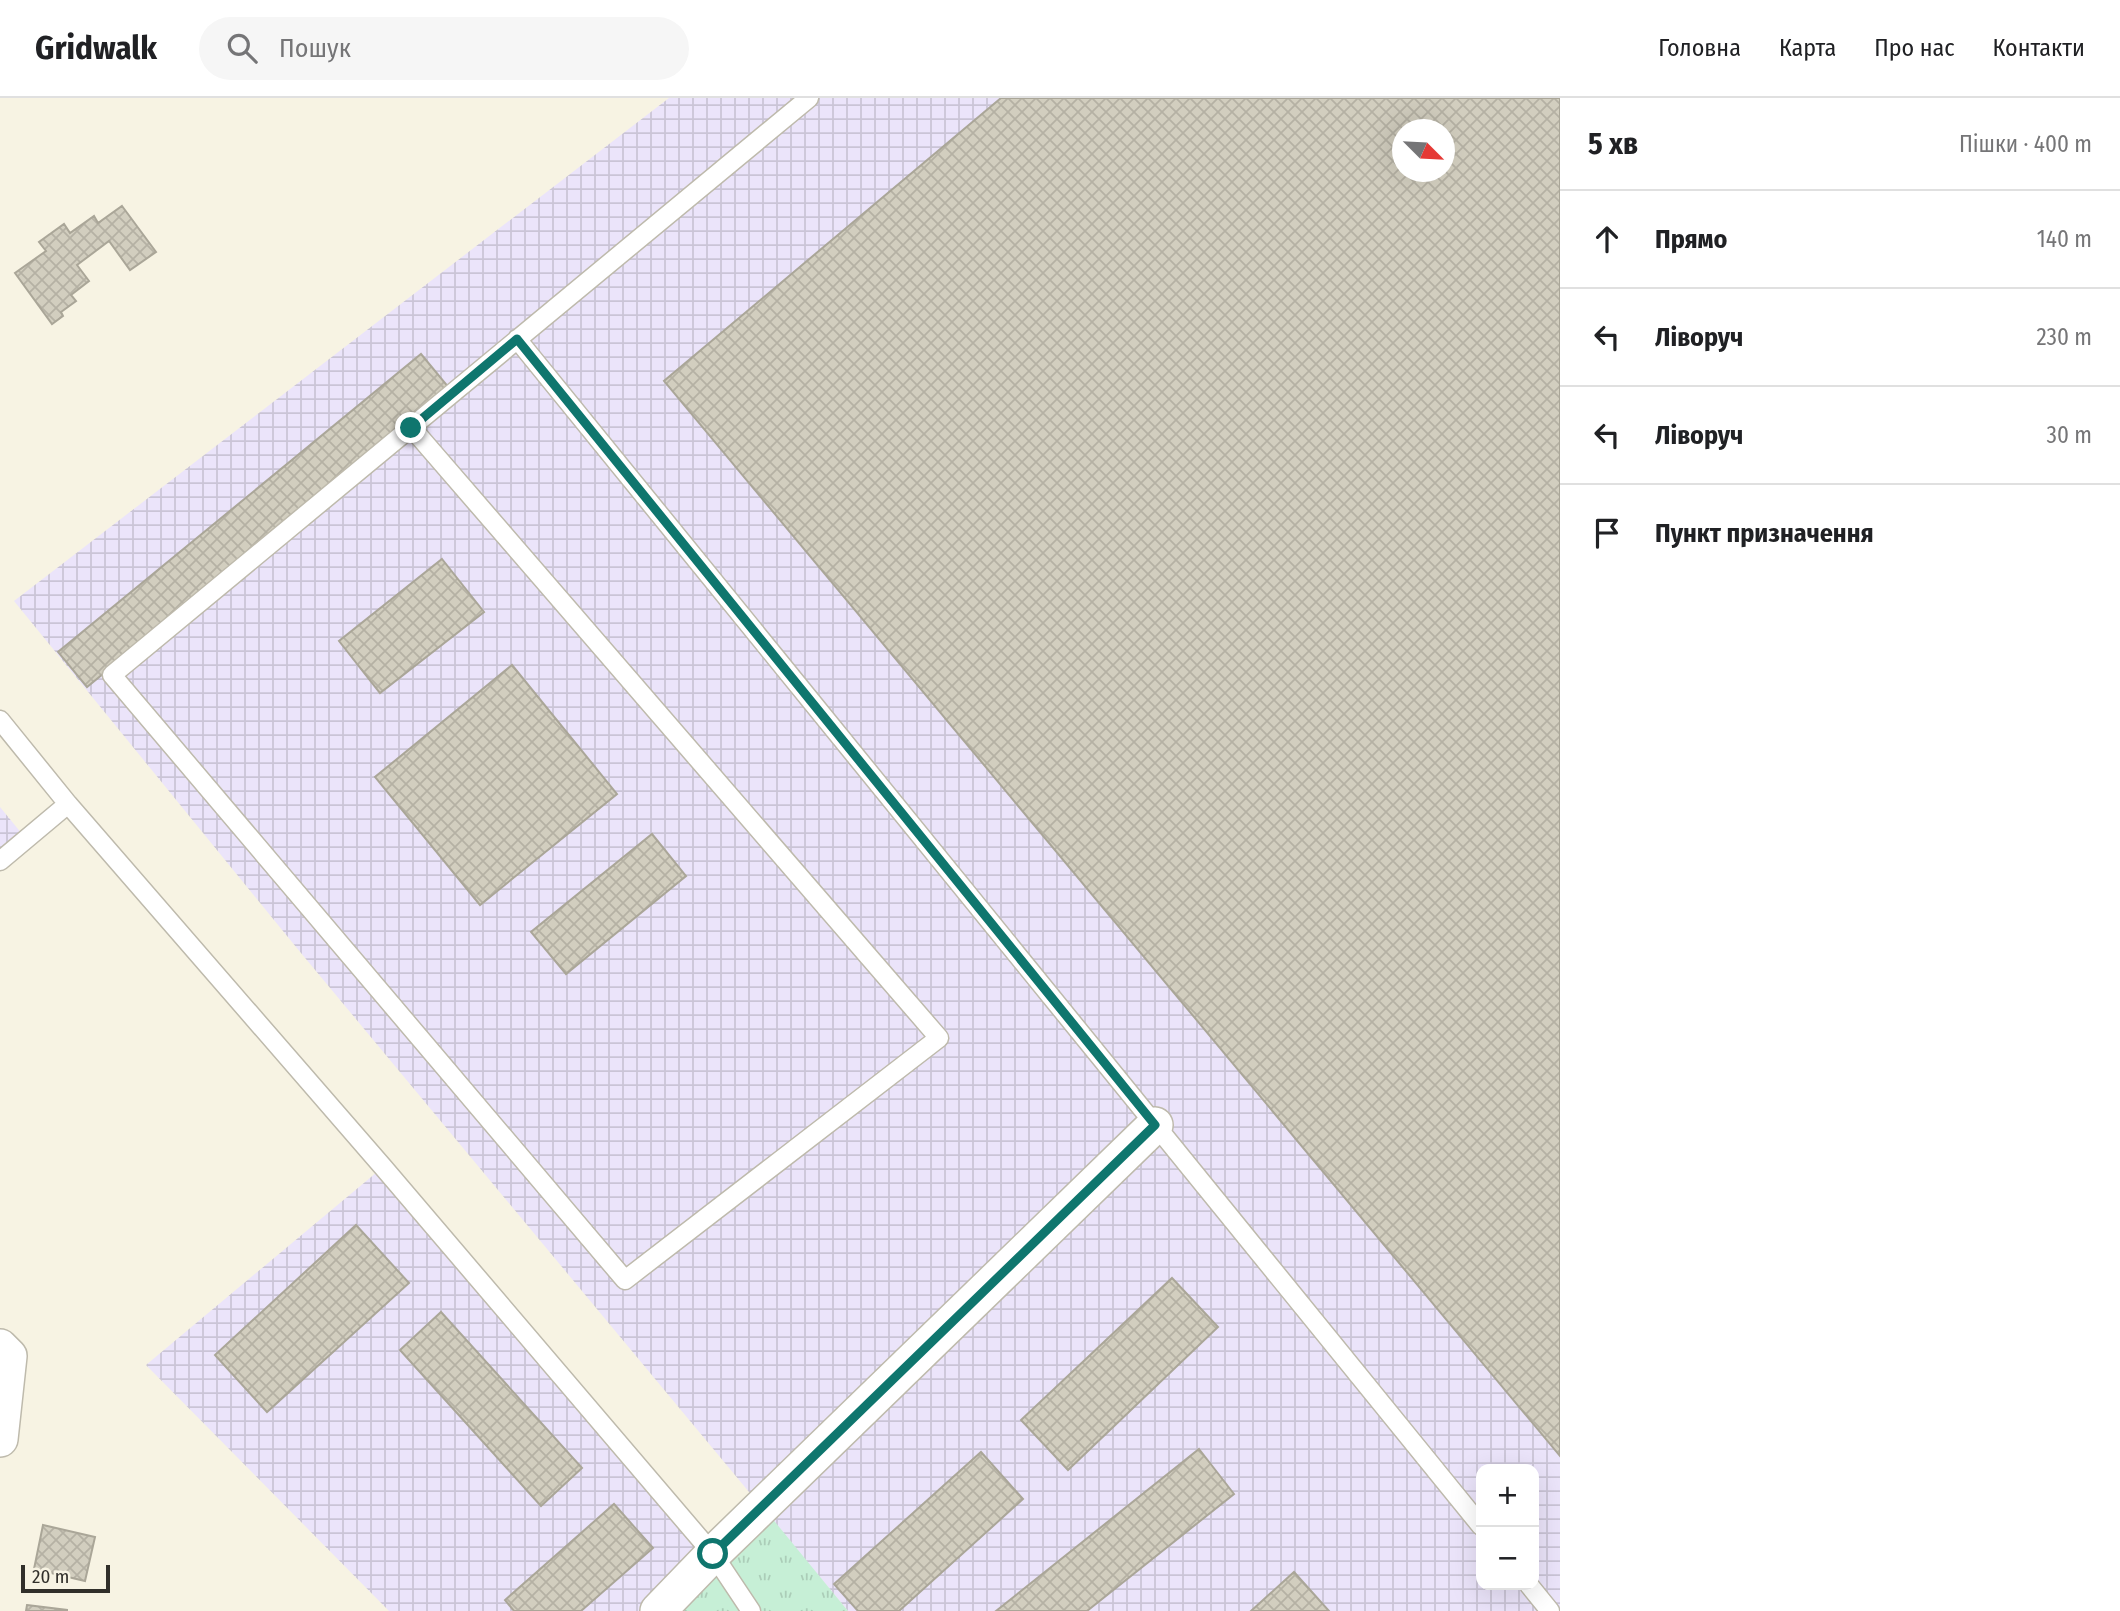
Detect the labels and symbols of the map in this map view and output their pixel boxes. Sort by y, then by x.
north arrow [1392,119,1455,182]
route end [395,412,426,443]
route start [697,1538,728,1569]
scale bar [21,1562,110,1594]

